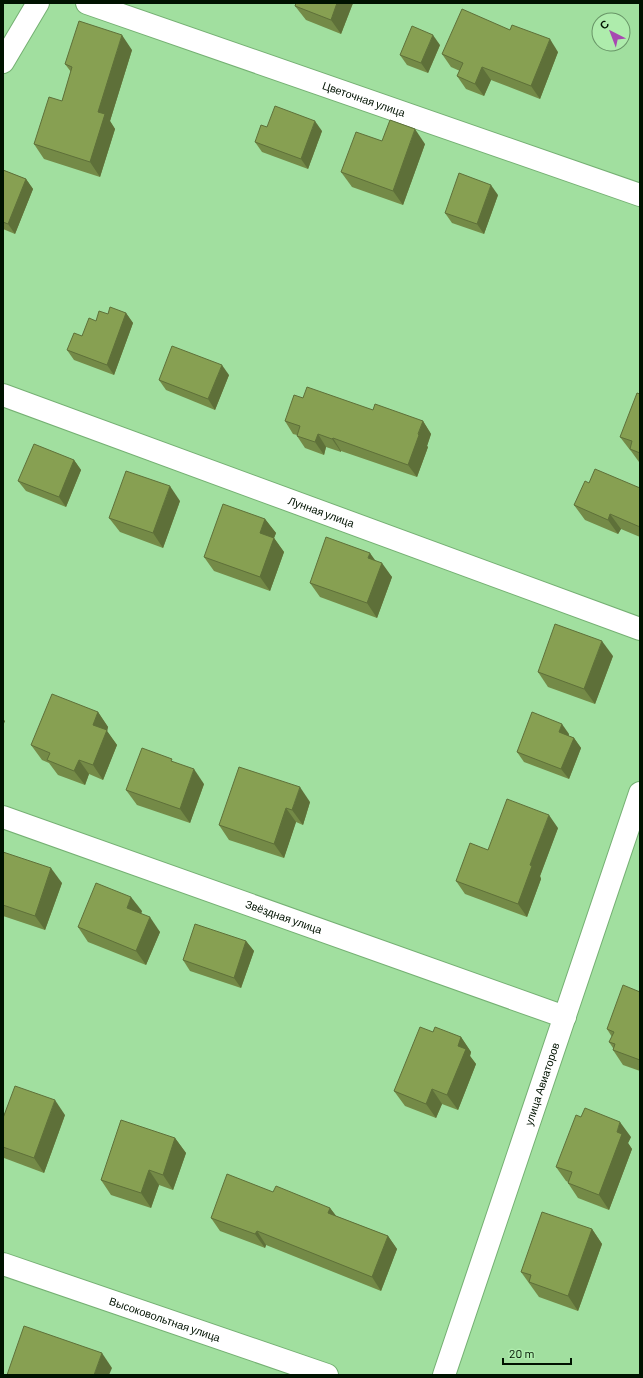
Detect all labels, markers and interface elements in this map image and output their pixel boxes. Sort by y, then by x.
north arrow [591,12,631,52]
text: С [597,17,611,32]
street label: Цветочная улица [321,78,408,119]
street label: Лунная улица [286,493,357,530]
street label: Звёздная улица [244,897,325,936]
street label: улица Авиаторов [521,1041,562,1127]
street label: Высоковольтная улица [108,1294,223,1344]
scale bar [503,1340,571,1366]
text: 20 m [509,1346,535,1360]

